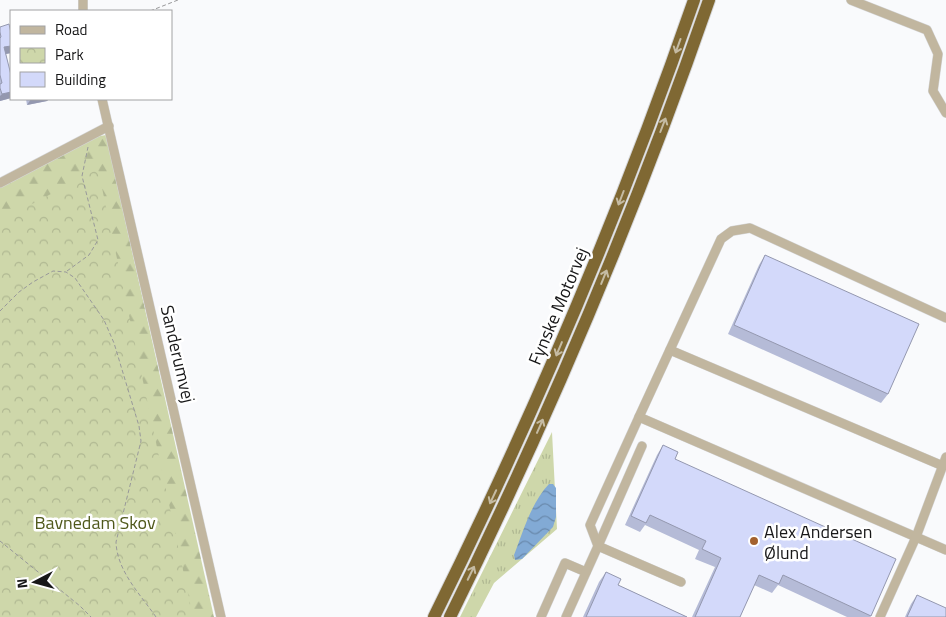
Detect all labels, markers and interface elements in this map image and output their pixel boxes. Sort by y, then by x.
legend [10,10,172,100]
text: Road [55,18,87,41]
one-way arrow [673,38,682,53]
text: Park [55,43,84,66]
text: Building [55,68,106,91]
one-way arrow [659,118,668,133]
one-way arrow [616,190,625,205]
street label: Fynske Motorvej [521,243,595,369]
one-way arrow [600,270,610,285]
street label: Sanderumvej [154,303,202,405]
one-way arrow [554,341,564,356]
one-way arrow [536,419,546,434]
one-way arrow [487,489,497,504]
park label: Bavnedam Skov [34,509,156,536]
place label: Alex Andersen Ølund [764,518,872,566]
marker: Alex Andersen Ølund [748,535,760,547]
north arrow [10,557,60,607]
one-way arrow [467,566,476,581]
text: N [11,577,33,589]

